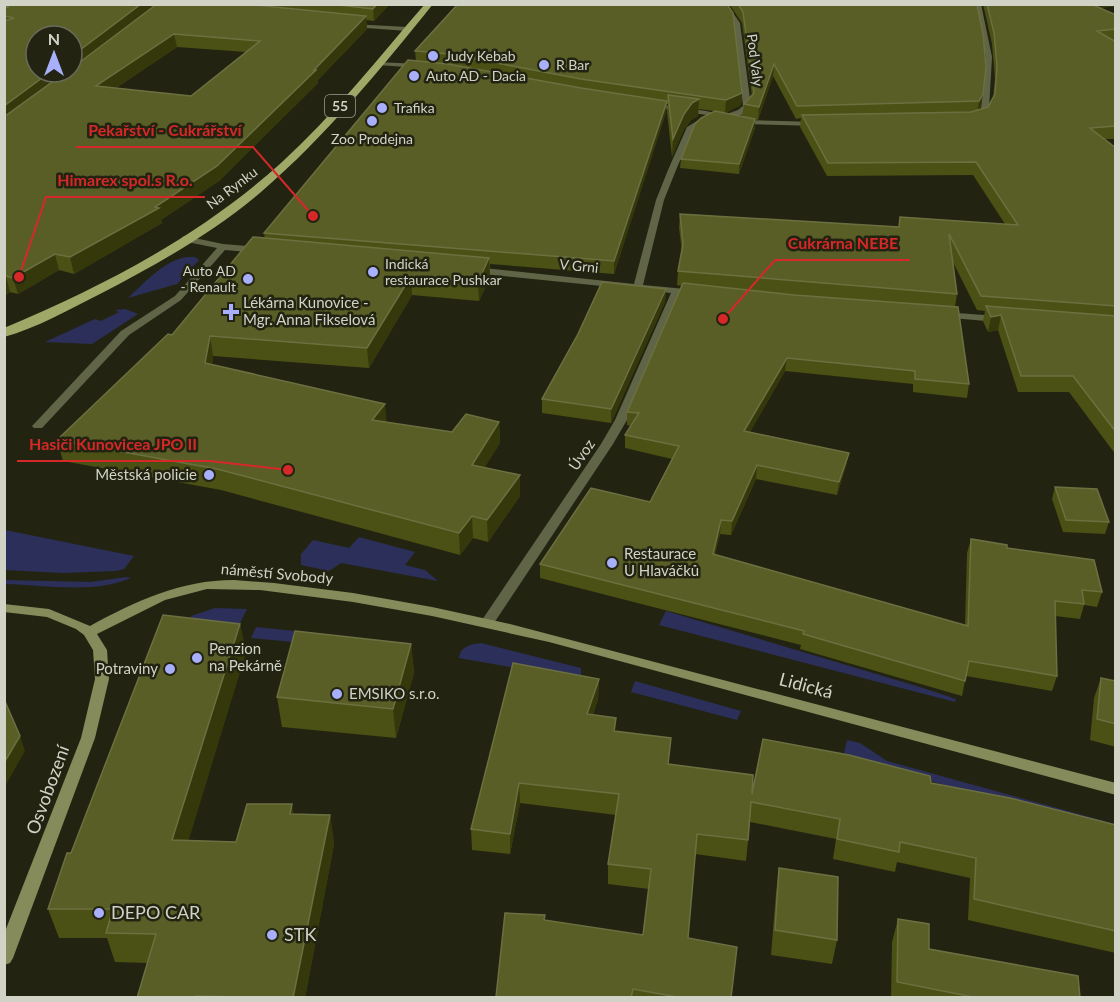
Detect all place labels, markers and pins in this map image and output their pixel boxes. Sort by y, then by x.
place label: Judy Kebab [445,47,516,64]
marker: Judy Kebab [426,49,440,63]
place label: R Bar [556,56,589,73]
marker: R Bar [537,58,551,72]
place label: Auto AD - Dacia [426,67,526,84]
marker: Auto AD - Dacia [407,69,421,83]
place label: Trafika [394,99,435,116]
marker: Trafika [375,101,389,115]
callout: Pekařství - Cukrářství [76,113,253,147]
marker: Zoo Prodejna [365,114,379,128]
place label: Zoo Prodejna [331,130,413,147]
callout: Himarex spol.s R.o. [46,163,205,197]
callout: Cukrárna NEBE [775,226,910,260]
place label: Indická restaurace Pushkar [385,255,502,288]
place label: Auto AD - Renault [181,262,236,295]
marker: Indická restaurace Pushkar [366,265,380,279]
marker: Auto AD - Renault [241,272,255,286]
place label: Lékárna Kunovice - Mgr. Anna Fikselová [243,293,375,328]
marker: Lékárna Kunovice - Mgr. Anna Fikselová [224,305,238,319]
callout: Hasiči Kunovicea JPO II [17,427,210,461]
place label: Městská policie [95,465,197,483]
marker: Městská policie [202,468,216,482]
place label: Restaurace U Hlaváčků [624,544,699,579]
marker: Restaurace U Hlaváčků [605,556,619,570]
place label: Penzion na Pekárně [209,639,282,674]
marker: Penzion na Pekárně [190,651,204,665]
place label: Potraviny [96,659,158,677]
marker: Potraviny [163,662,177,676]
place label: EMSIKO s.r.o. [349,684,440,702]
marker: EMSIKO s.r.o. [330,687,344,701]
place label: DEPO CAR [111,901,201,923]
marker: DEPO CAR [92,906,106,920]
place label: STK [284,923,316,945]
marker: STK [265,928,279,942]

